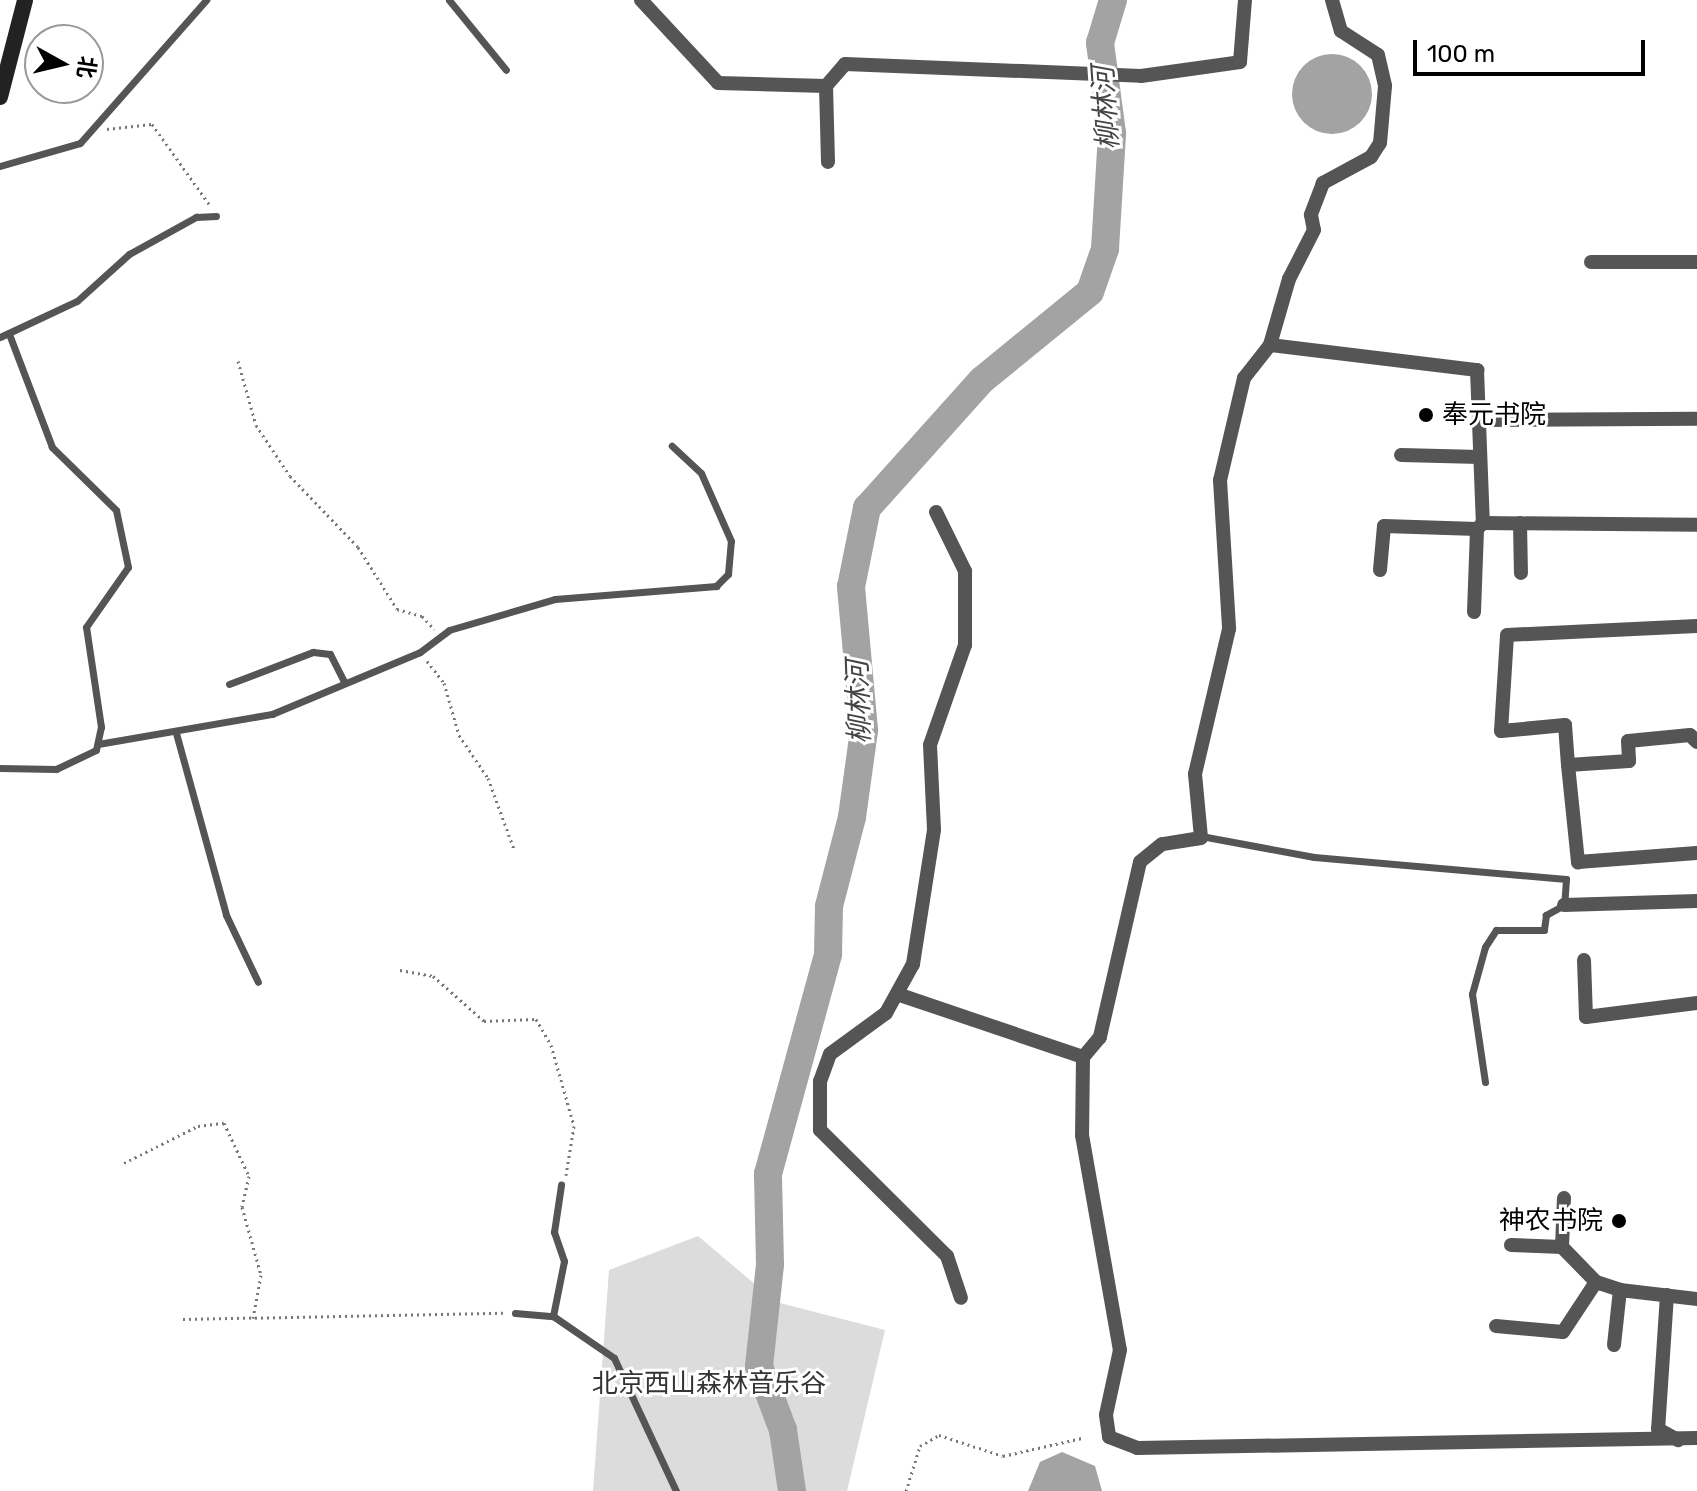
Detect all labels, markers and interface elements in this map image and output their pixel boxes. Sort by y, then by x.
north arrow [24,24,104,104]
scale bar [1417,24,1649,74]
text: 100 m [1427,40,1495,68]
text: 北 [71,54,101,80]
water label: 柳林河 [1086,65,1126,151]
place label: 奉元书院 [1442,399,1546,431]
marker: 奉元书院 [1417,406,1435,424]
water label: 柳林河 [841,659,877,745]
place label: 神农书院 [1499,1205,1603,1237]
marker: 神农书院 [1610,1212,1628,1230]
park label: 北京西山森林音乐谷 [592,1368,826,1400]

